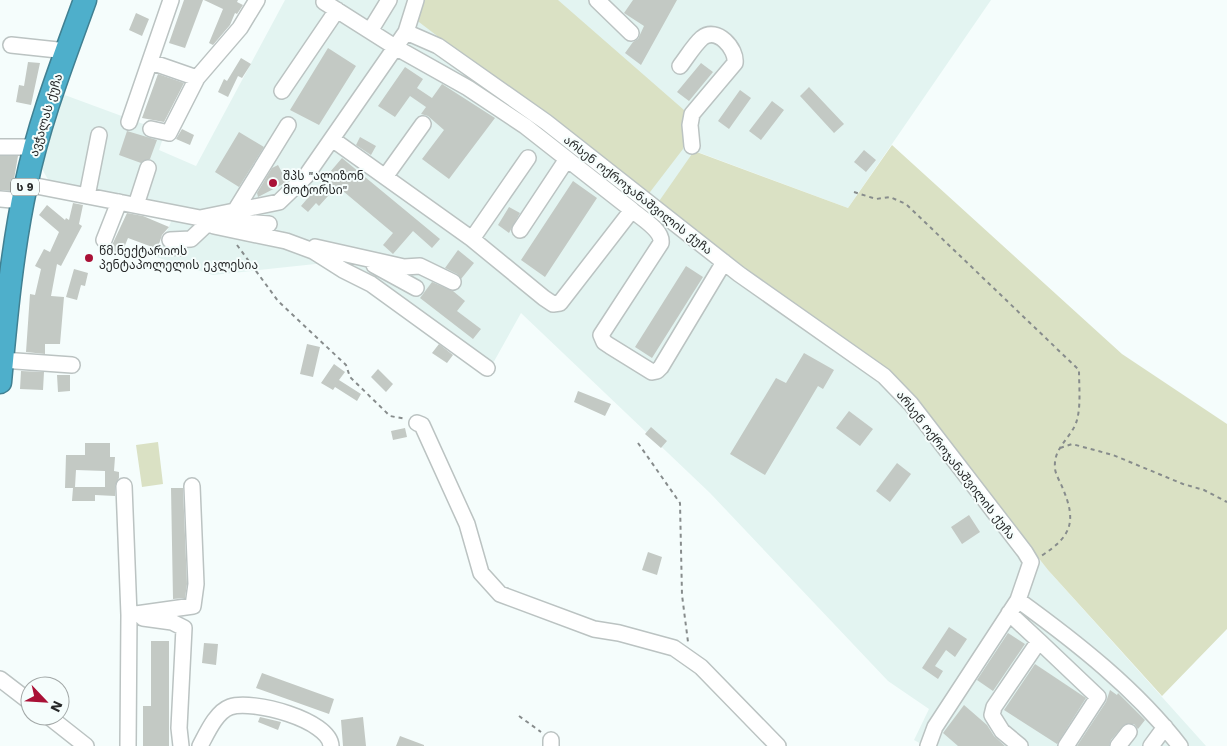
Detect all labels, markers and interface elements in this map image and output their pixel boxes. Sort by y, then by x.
street label: ავჭალას ქუჩა [27,72,66,158]
street label: არსენ ოქროჯანაშვილის ქუჩა [560,133,715,258]
place label: შპს "ალიზონ მოტორსი" [283,169,364,197]
marker: შპს "ალიზონ მოტორსი" [267,177,279,189]
road number: ს 9 [11,178,39,196]
place label: წმ.ნექტარიოს პენტაპოლელის ეკლესია [99,244,258,273]
marker: წმ.ნექტარიოს პენტაპოლელის ეკლესია [83,252,95,264]
street label: არსენ ოქროჯანაშვილის ქუჩა [893,388,1018,543]
north arrow [20,676,70,726]
text: N [47,698,66,715]

